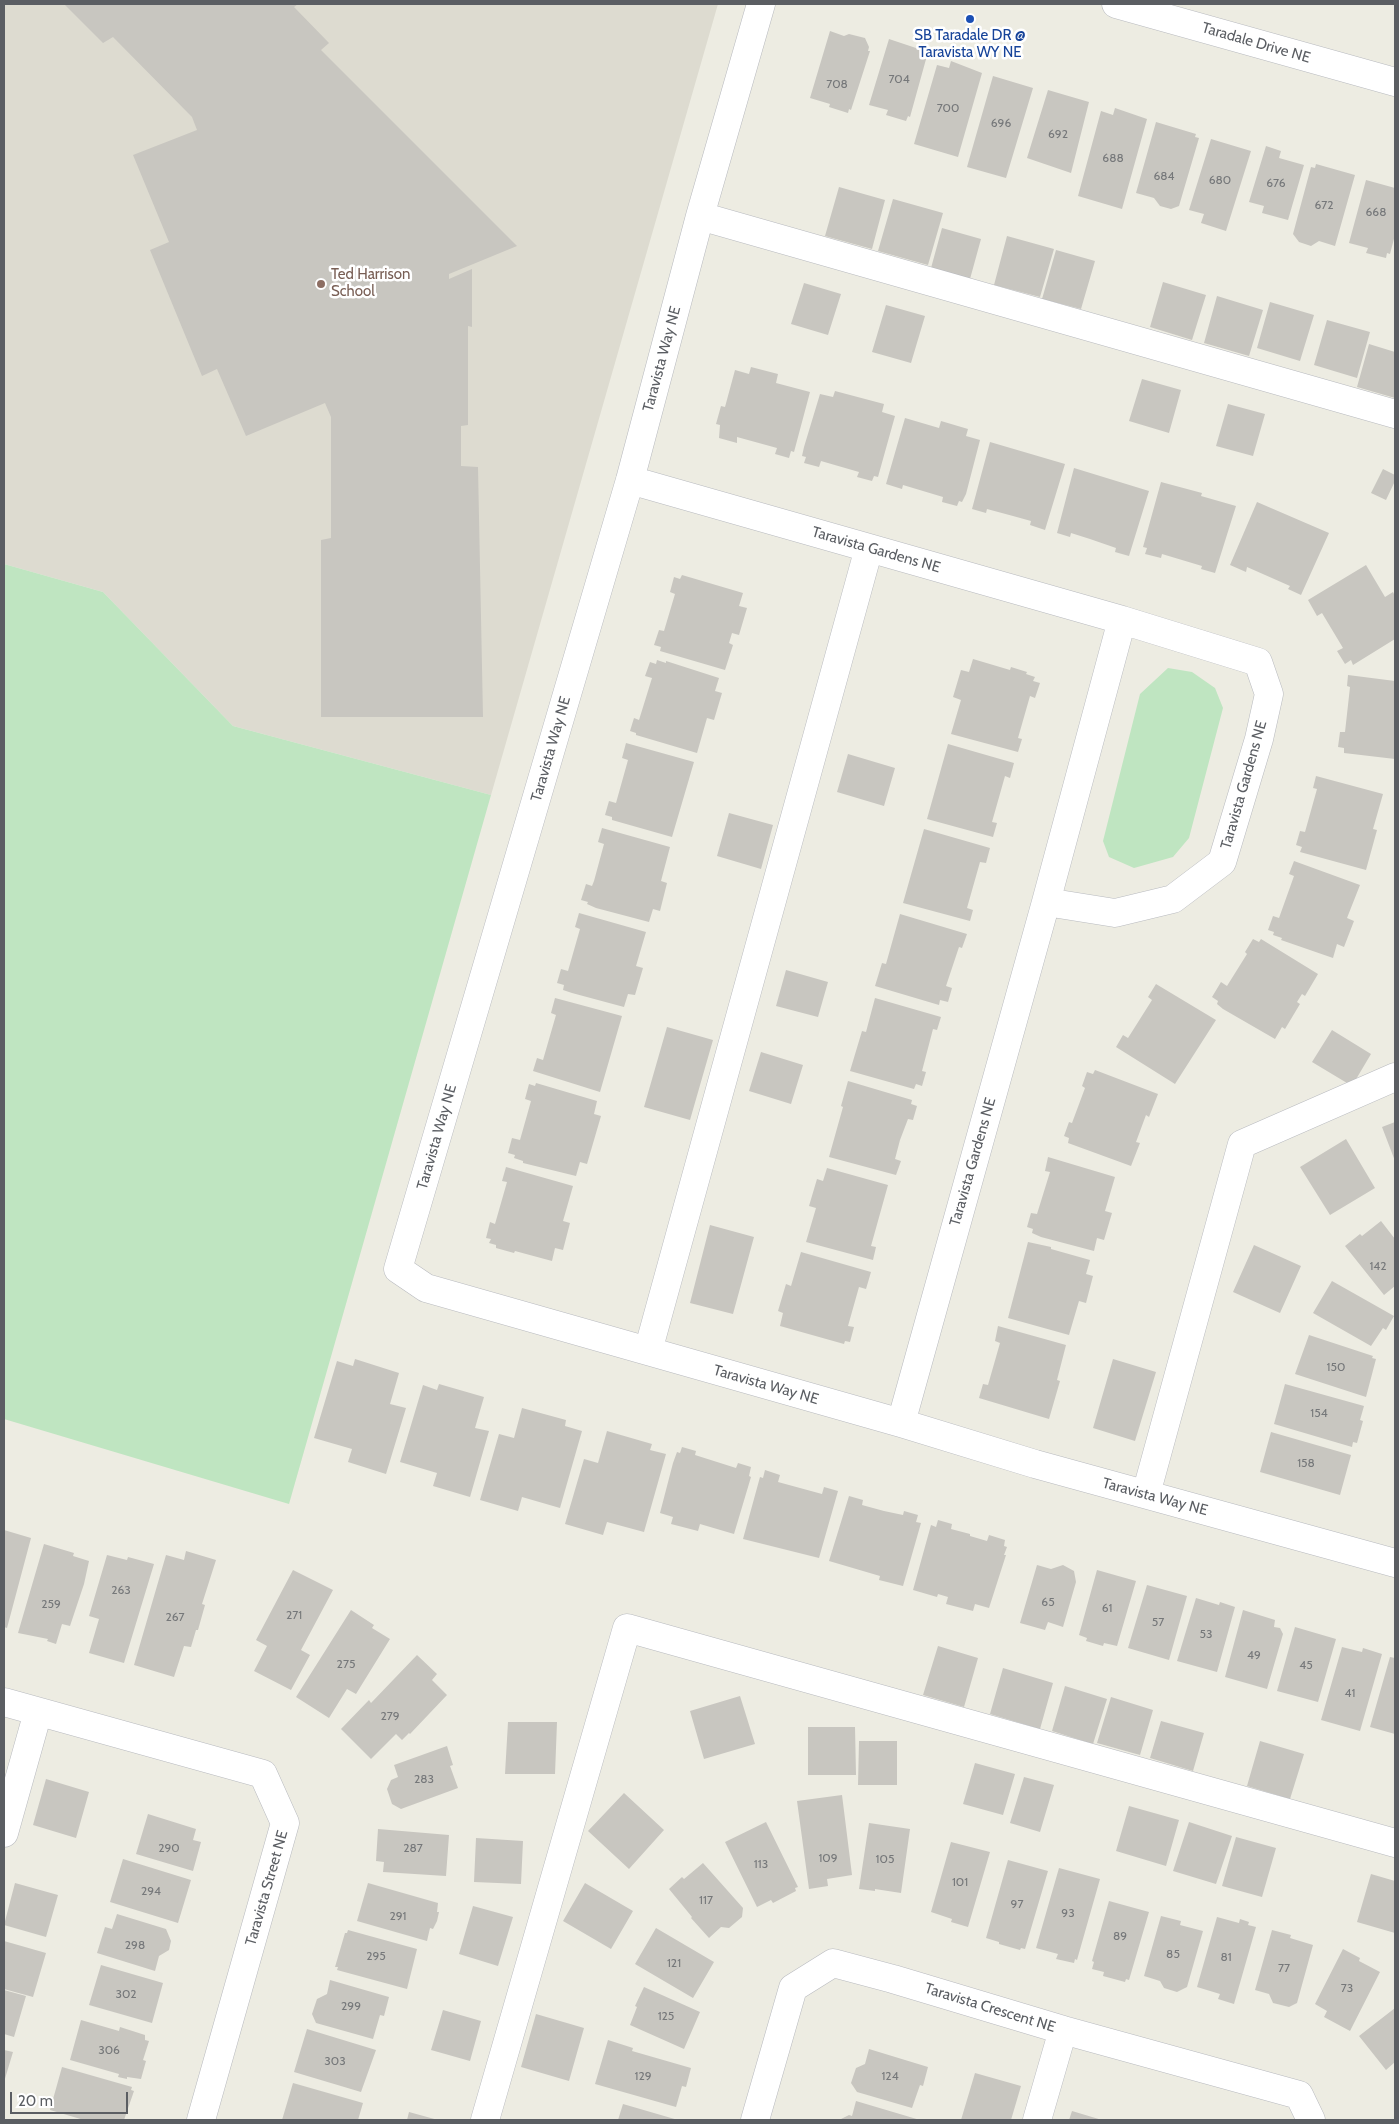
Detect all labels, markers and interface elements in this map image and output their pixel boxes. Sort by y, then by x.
marker: SB Taradale DR @ Taravista WY NE [964,13,976,25]
street label: Taradale Drive NE [1200,19,1312,67]
place label: SB Taradale DR @ Taravista WY NE [914,27,1026,62]
house number: 704 [888,72,910,86]
house number: 708 [826,77,848,91]
house number: 700 [937,101,959,115]
house number: 696 [991,116,1011,130]
house number: 692 [1048,127,1068,141]
house number: 688 [1102,151,1124,165]
house number: 684 [1153,169,1175,183]
house number: 680 [1209,173,1231,187]
house number: 676 [1266,176,1286,190]
house number: 672 [1314,198,1334,212]
house number: 668 [1366,205,1386,219]
place label: Ted Harrison School [331,266,410,301]
marker: Ted Harrison School [315,278,327,290]
street label: Taravista Way NE [639,304,685,414]
street label: Taravista Gardens NE [810,523,942,577]
street label: Taravista Way NE [527,694,575,804]
street label: Taravista Gardens NE [1217,719,1271,851]
street label: Taravista Way NE [413,1082,461,1192]
street label: Taravista Gardens NE [946,1096,1000,1228]
house number: 142 [1369,1259,1387,1273]
house number: 150 [1327,1360,1345,1374]
street label: Taravista Way NE [711,1361,821,1409]
house number: 154 [1310,1406,1328,1420]
house number: 158 [1297,1456,1315,1470]
street label: Taravista Way NE [1100,1474,1210,1520]
house number: 263 [111,1583,131,1597]
house number: 65 [1041,1595,1055,1609]
house number: 259 [41,1597,61,1611]
house number: 61 [1102,1601,1112,1615]
house number: 271 [286,1608,302,1622]
house number: 267 [165,1610,185,1624]
house number: 57 [1152,1615,1164,1629]
house number: 53 [1200,1627,1212,1641]
house number: 49 [1247,1648,1261,1662]
house number: 275 [337,1657,355,1671]
house number: 45 [1299,1658,1313,1672]
house number: 41 [1345,1686,1355,1700]
house number: 279 [380,1709,400,1723]
house number: 283 [414,1772,434,1786]
street label: Taravista Street NE [242,1828,292,1948]
house number: 290 [158,1841,180,1855]
house number: 287 [403,1841,423,1855]
house number: 109 [818,1851,838,1865]
house number: 105 [876,1852,894,1866]
house number: 113 [754,1857,768,1871]
house number: 101 [952,1875,968,1889]
house number: 294 [141,1884,161,1898]
house number: 117 [699,1893,713,1907]
house number: 97 [1011,1897,1023,1911]
house number: 93 [1061,1906,1075,1920]
house number: 291 [389,1909,407,1923]
house number: 89 [1113,1929,1127,1943]
house number: 298 [125,1938,145,1952]
house number: 85 [1166,1947,1180,1961]
house number: 295 [366,1949,386,1963]
house number: 81 [1220,1950,1232,1964]
house number: 121 [667,1956,681,1970]
house number: 77 [1278,1961,1290,1975]
street label: Taravista Crescent NE [922,1980,1058,2036]
house number: 73 [1341,1981,1353,1995]
house number: 302 [115,1987,137,2001]
house number: 299 [341,1999,361,2013]
house number: 125 [658,2009,674,2023]
house number: 306 [98,2043,120,2057]
house number: 303 [324,2054,346,2068]
house number: 129 [634,2069,652,2083]
house number: 124 [881,2069,899,2083]
scale bar [12,2082,130,2114]
text: 20 m [18,2092,53,2110]

